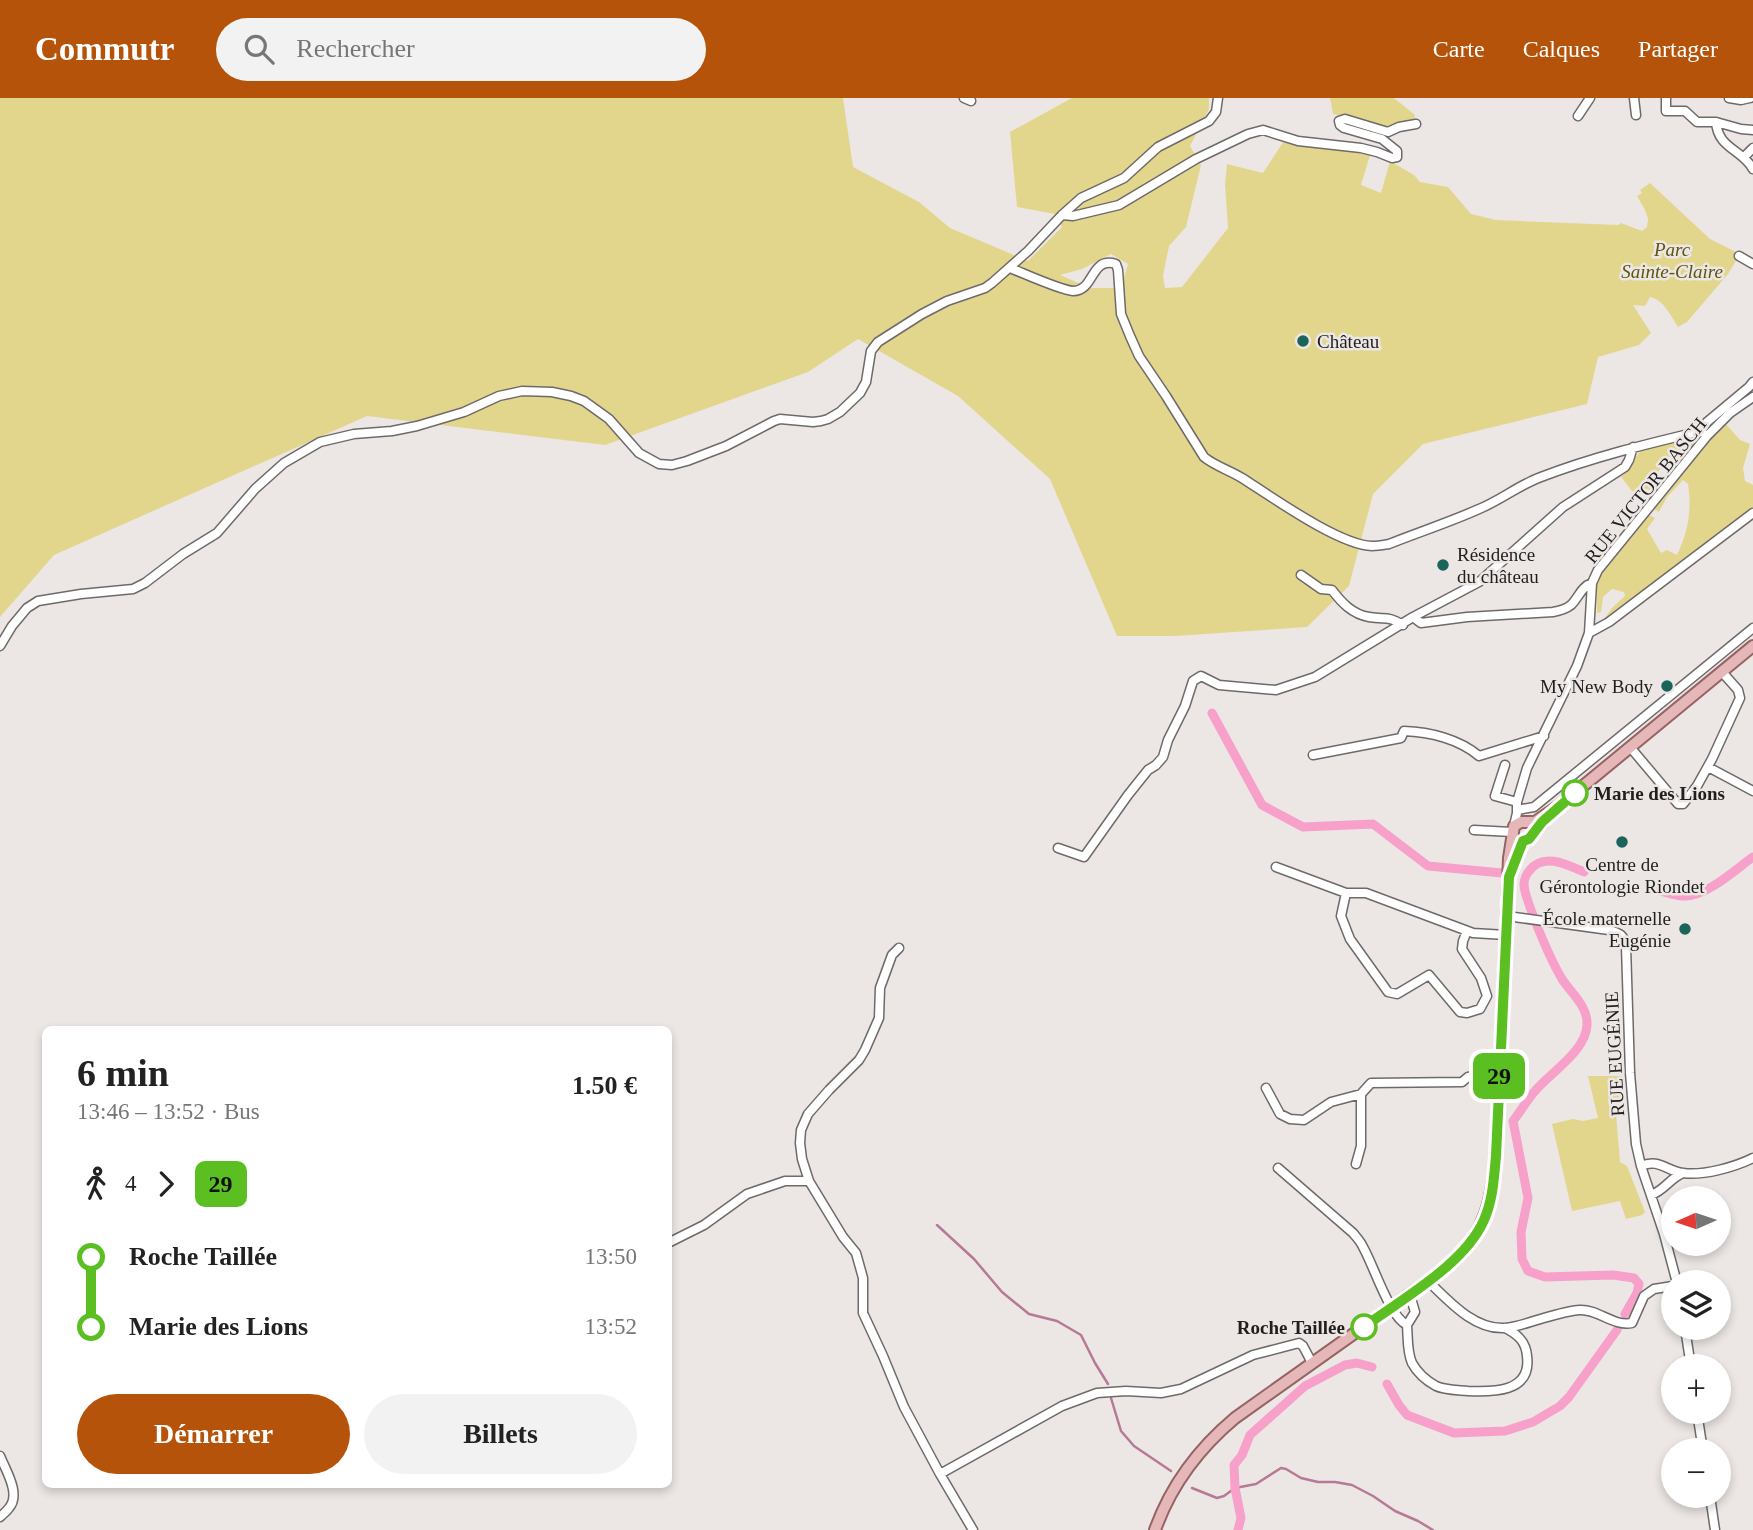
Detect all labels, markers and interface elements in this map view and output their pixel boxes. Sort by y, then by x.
search box [216,18,706,81]
icon: search [240,30,278,68]
text: Commutr [35,31,174,67]
text: Rechercher [296,34,415,63]
text: Carte [1433,36,1485,62]
text: Calques [1523,36,1600,62]
text: Partager [1638,36,1718,62]
park label: Parc Sainte-Claire [1621,239,1723,282]
place label: Château [1317,331,1380,352]
marker: Château [1295,333,1311,349]
street label: RUE VICTOR BASCH [1580,413,1711,567]
place label: Résidence du château [1457,544,1539,587]
marker: Résidence du château [1435,557,1451,573]
place label: My New Body [1540,676,1653,697]
marker: My New Body [1659,678,1675,694]
marker: Marie des Lions [1562,780,1588,806]
place label: Marie des Lions [1594,783,1725,804]
marker: Centre de Gérontologie Riondet [1614,834,1630,850]
place label: Centre de Gérontologie Riondet [1539,854,1705,897]
place label: École maternelle Eugénie [1543,908,1671,951]
marker: École maternelle Eugénie [1677,921,1693,937]
street label: RUE EUGÉNIE [1601,991,1628,1117]
text: 6 min [77,1052,169,1094]
line badge: 29 [1468,1053,1530,1099]
text: 29 [1487,1063,1511,1089]
text: 1.50 € [572,1071,637,1100]
text: 13:46 – 13:52 · Bus [77,1099,260,1124]
icon: walk [77,1165,115,1203]
icon: forward [147,1165,185,1203]
text: 4 [125,1171,137,1196]
text: 29 [209,1171,233,1197]
north arrow [1661,1186,1731,1256]
map controls [1661,1186,1731,1508]
text: Roche Taillée [129,1242,277,1271]
text: 13:50 [585,1244,637,1269]
button: layers [1661,1270,1731,1340]
text: Marie des Lions [129,1312,308,1341]
text: 13:52 [585,1314,637,1339]
marker: Roche Taillée [1351,1314,1377,1340]
place label: Roche Taillée [1237,1317,1345,1338]
button: + [1661,1354,1731,1424]
button: Démarrer [77,1394,350,1474]
button: Billets [364,1394,637,1474]
button: − [1661,1438,1731,1508]

